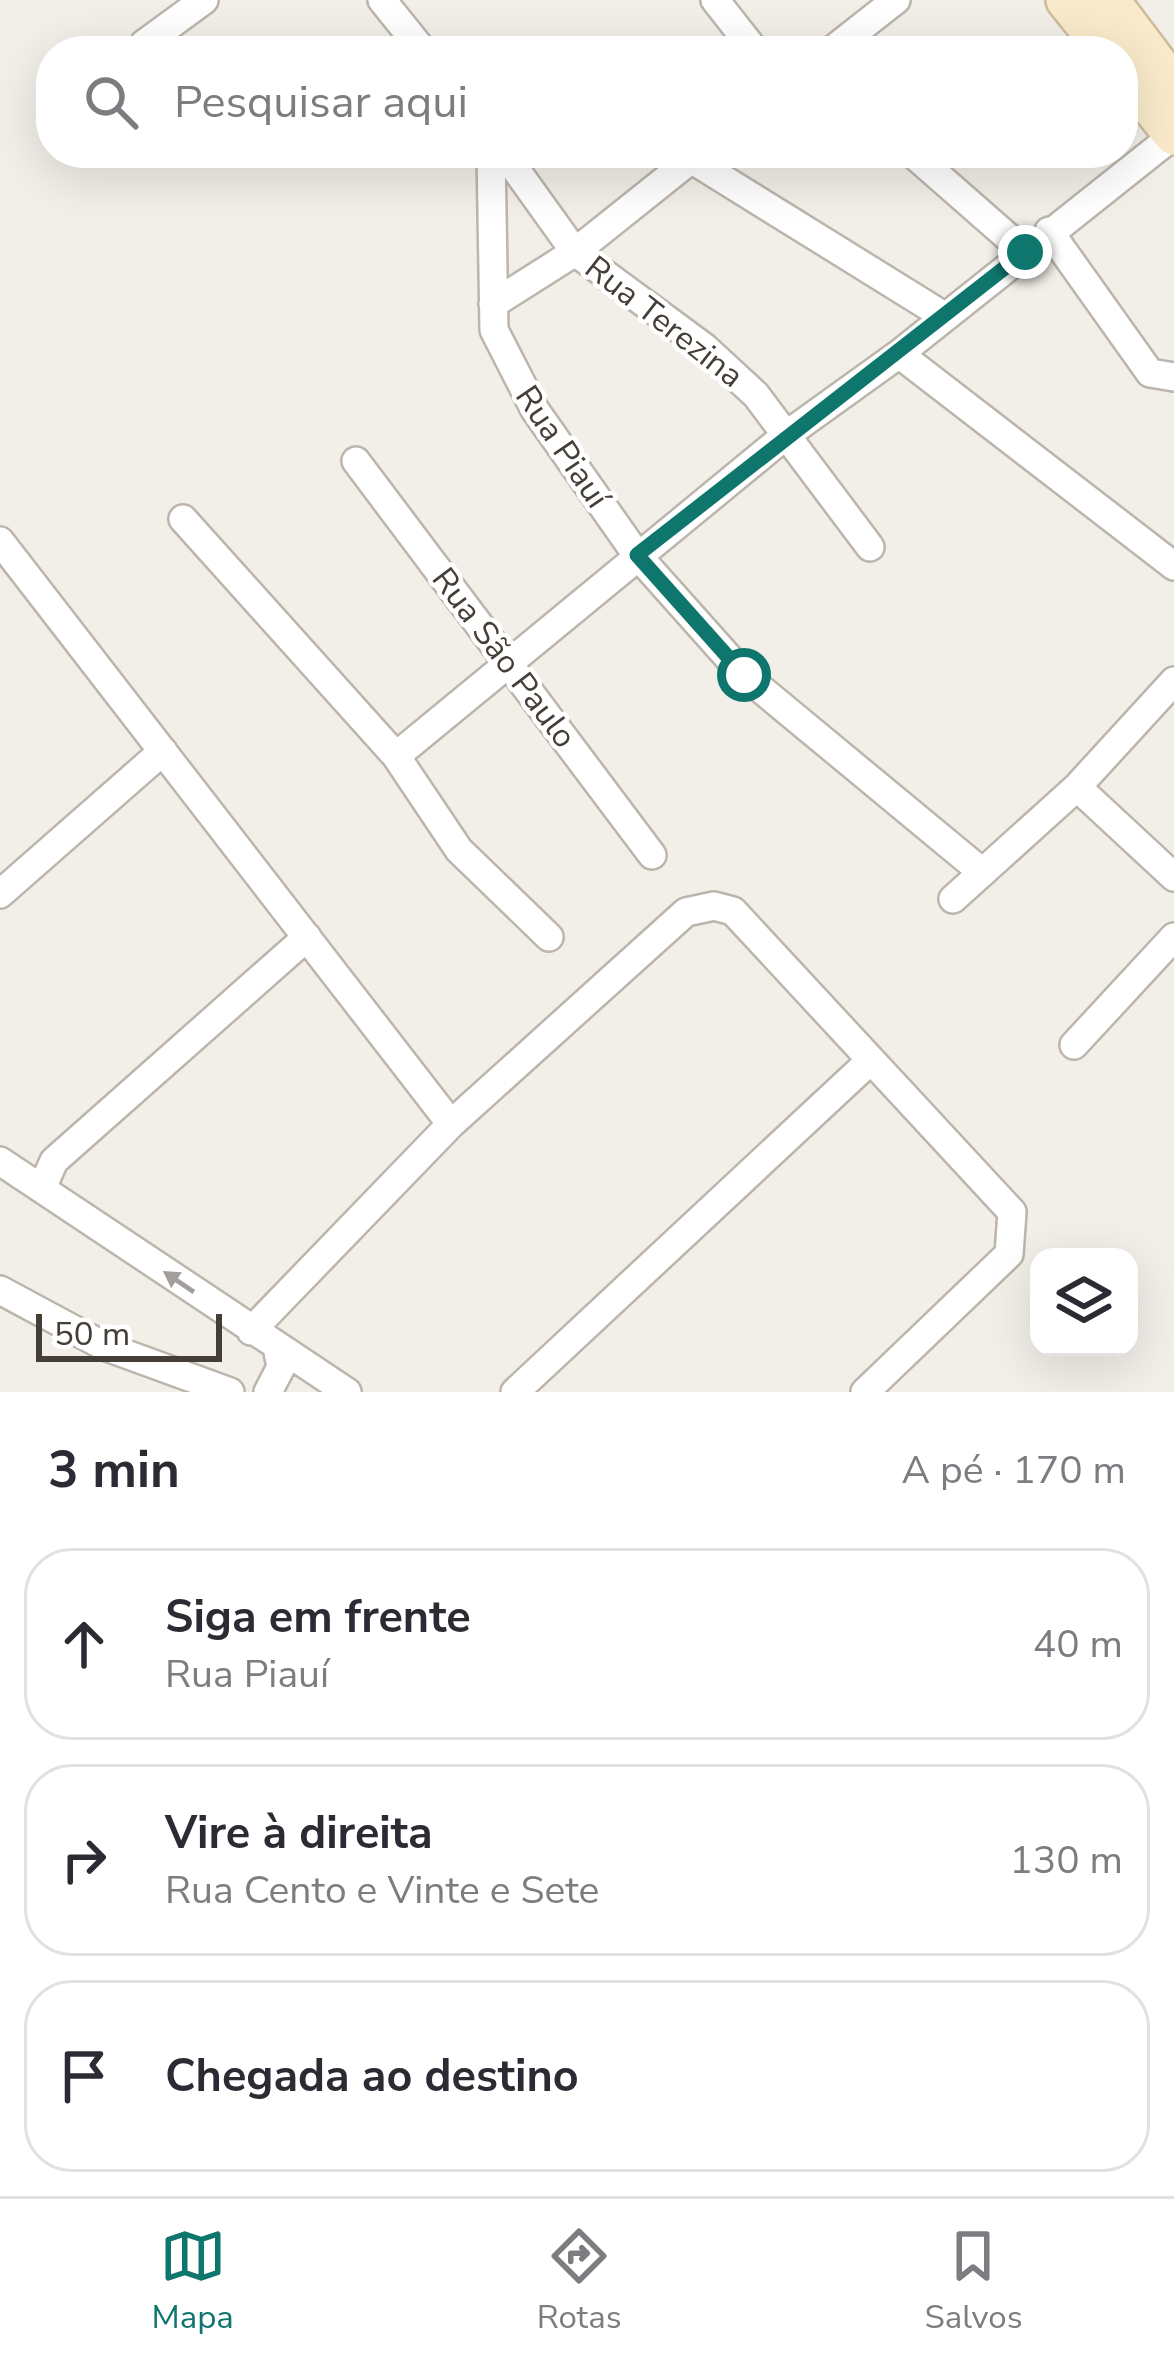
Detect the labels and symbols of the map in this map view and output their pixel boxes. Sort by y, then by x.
route end [998,225,1052,279]
street label: Rua Terezina [575,246,753,398]
street label: Rua Piauí [505,377,621,519]
street label: Rua São Paulo [421,559,587,757]
route start [717,648,771,702]
one-way arrow [162,1271,195,1293]
scale bar [36,1308,222,1361]

